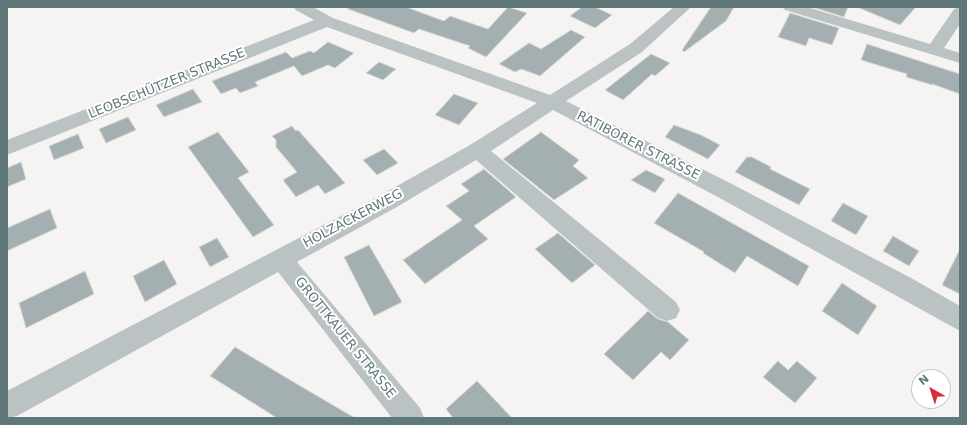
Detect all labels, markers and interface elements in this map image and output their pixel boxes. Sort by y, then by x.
street label: LEOBSCHÜTZER STRASSE [86,45,248,123]
street label: RATIBORER STRASSE [574,108,702,184]
street label: HOLZACKERWEG [301,186,405,252]
street label: GROTTKAUER STRASSE [291,274,399,402]
north arrow [911,369,951,409]
text: N [916,372,931,388]

